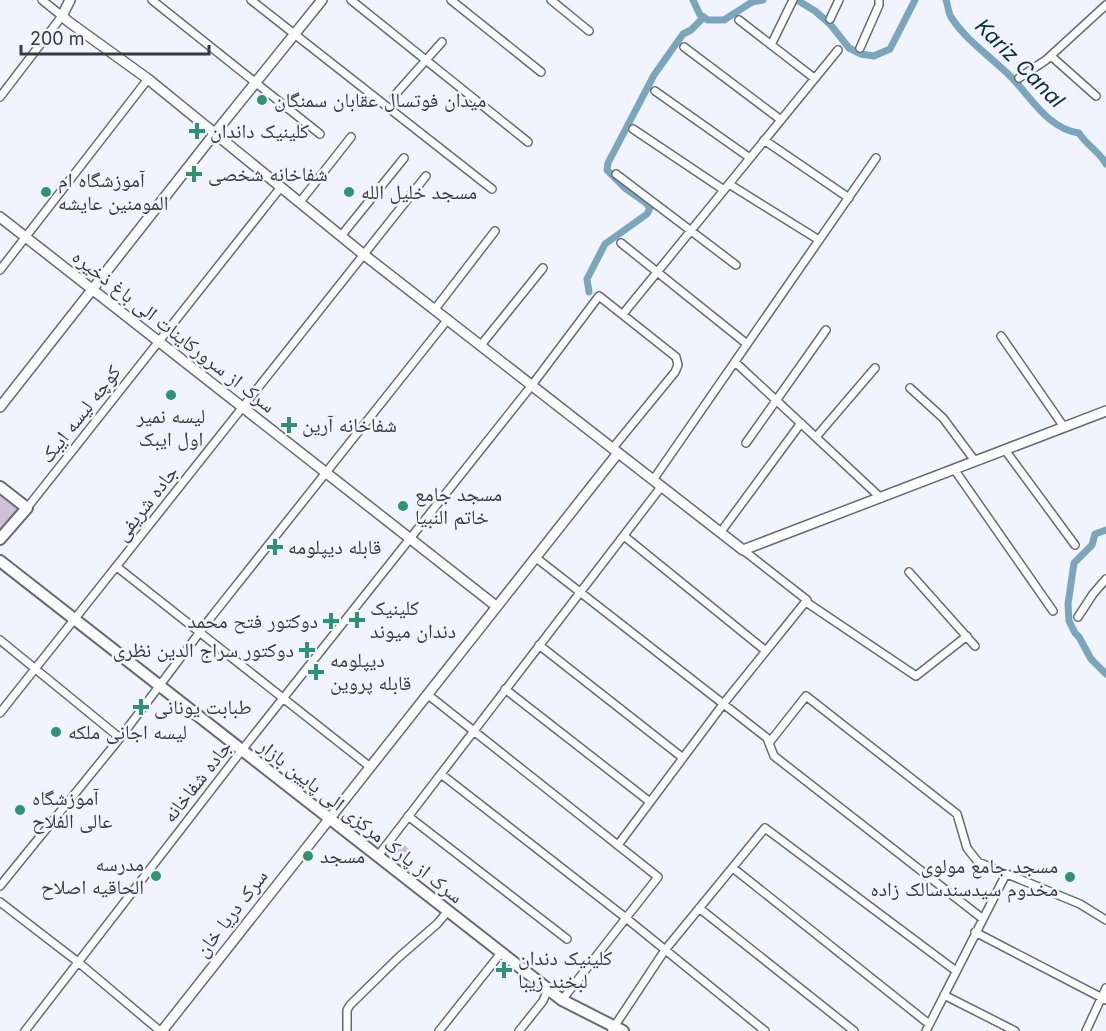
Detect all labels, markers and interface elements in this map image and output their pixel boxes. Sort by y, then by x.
water label: Kariz Canal [970,13,1070,113]
scale bar [21,18,208,56]
text: 200 m [30,28,85,49]
place label: میدان فوتسال عقابان سمنگان [274,88,486,112]
marker: میدان فوتسال عقابان سمنگان [255,93,269,107]
place label: کلینیک داندان [210,119,309,143]
marker: کلینیک داندان [188,122,206,140]
place label: شفاخانه شخصی [208,162,328,186]
marker: شفاخانه شخصی [185,165,203,183]
place label: آموزشگاه ام المومنین عایشه [58,168,168,215]
place label: مسجد خلیل الله [361,180,477,204]
marker: آموزشگاه ام المومنین عایشه [39,185,53,199]
marker: مسجد خلیل الله [342,185,356,199]
street label: سرک از سرورکاینات الی باغ ذخیره [67,244,280,419]
street label: کوچه لیسه ایبک [34,360,126,468]
marker: لیسه نمیر اول ایبک [164,388,178,402]
place label: لیسه نمیر اول ایبک [136,404,205,451]
place label: شفاخانه آرین [302,413,397,437]
marker: شفاخانه آرین [280,416,298,434]
street label: جاده شریفی [109,460,183,546]
place label: مسجد جامع خاتم النبیا [415,482,502,531]
marker: مسجد جامع خاتم النبیا [396,499,410,513]
place label: قابله دیپلومه [288,535,381,559]
marker: قابله دیپلومه [266,538,284,556]
place label: کلینیک دندان میوند [370,596,456,643]
place label: دوکتور فتح محمد [187,609,318,634]
marker: کلینیک دندان میوند [348,611,366,629]
marker: دوکتور فتح محمد [322,612,340,630]
place label: دوکتور سراج الدین نظری [113,638,294,663]
marker: دوکتور سراج الدین نظری [298,641,316,659]
place label: دیپلومه قابله پروین [330,648,411,695]
marker: دیپلومه قابله پروین [307,663,325,681]
place label: طبابت یونانی [154,695,252,719]
marker: طبابت یونانی [132,698,150,716]
place label: لیسه اجانی ملکه [68,720,187,744]
marker: لیسه اجانی ملکه [49,725,63,739]
street label: سرک از پارک مرکزی الی پایین بازار [253,733,468,909]
street label: جاده شفاخانه [157,735,237,827]
place label: آموزشگاه عالی الفلاح [32,786,112,834]
marker: آموزشگاه عالی الفلاح [13,803,27,817]
place label: مسجد [320,844,365,868]
marker: مسجد [301,849,315,863]
place label: مدرسه الحاقیه اصلاح [41,852,144,900]
place label: مسجد جامع مولوی مخدوم سیدسندسالک زاده [870,854,1058,903]
street label: سرک دریا خان [189,864,273,962]
marker: مدرسه الحاقیه اصلاح [149,869,163,883]
marker: مسجد جامع مولوی مخدوم سیدسندسالک زاده [1063,870,1077,884]
place label: کلینیک دندان لبخند زیبا [518,946,612,993]
marker: کلینیک دندان لبخند زیبا [495,961,513,979]

